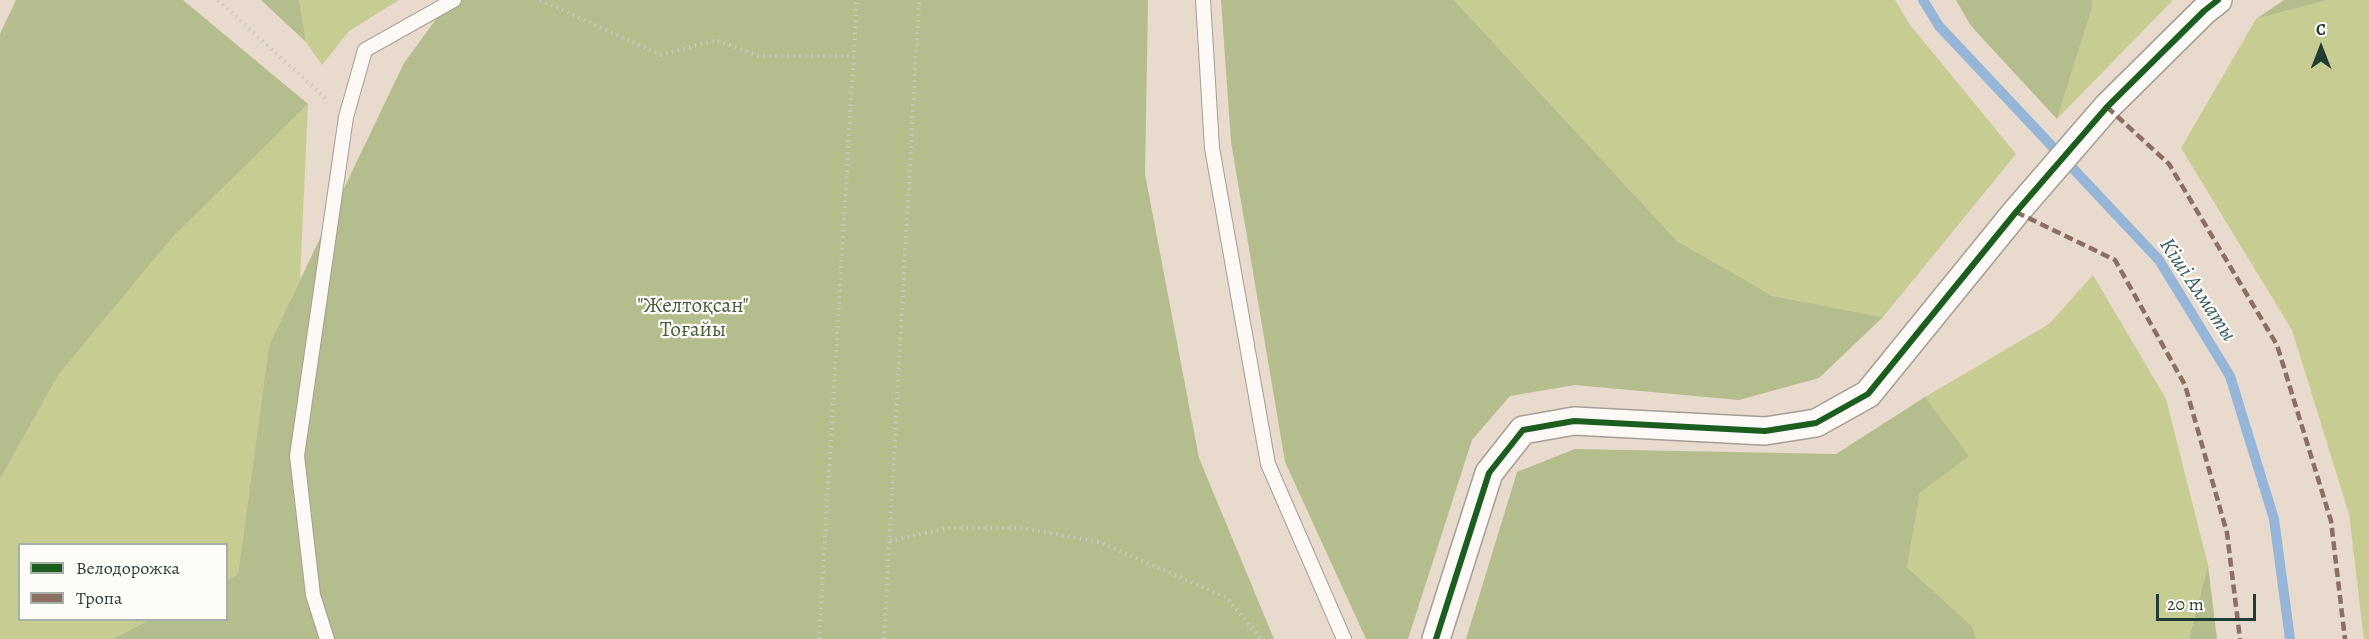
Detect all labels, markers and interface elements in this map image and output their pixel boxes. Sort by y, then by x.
north arrow [2291,18,2351,78]
text: С [2316,19,2326,41]
water label: Кіші Алматы [2153,233,2241,347]
park label: "Желтоқсан" Тоғайы [637,294,749,344]
legend [18,543,228,621]
text: Велодорожка [76,556,180,580]
scale bar [2159,582,2260,620]
text: Тропа [76,586,122,610]
text: 20 m [2167,592,2204,616]

